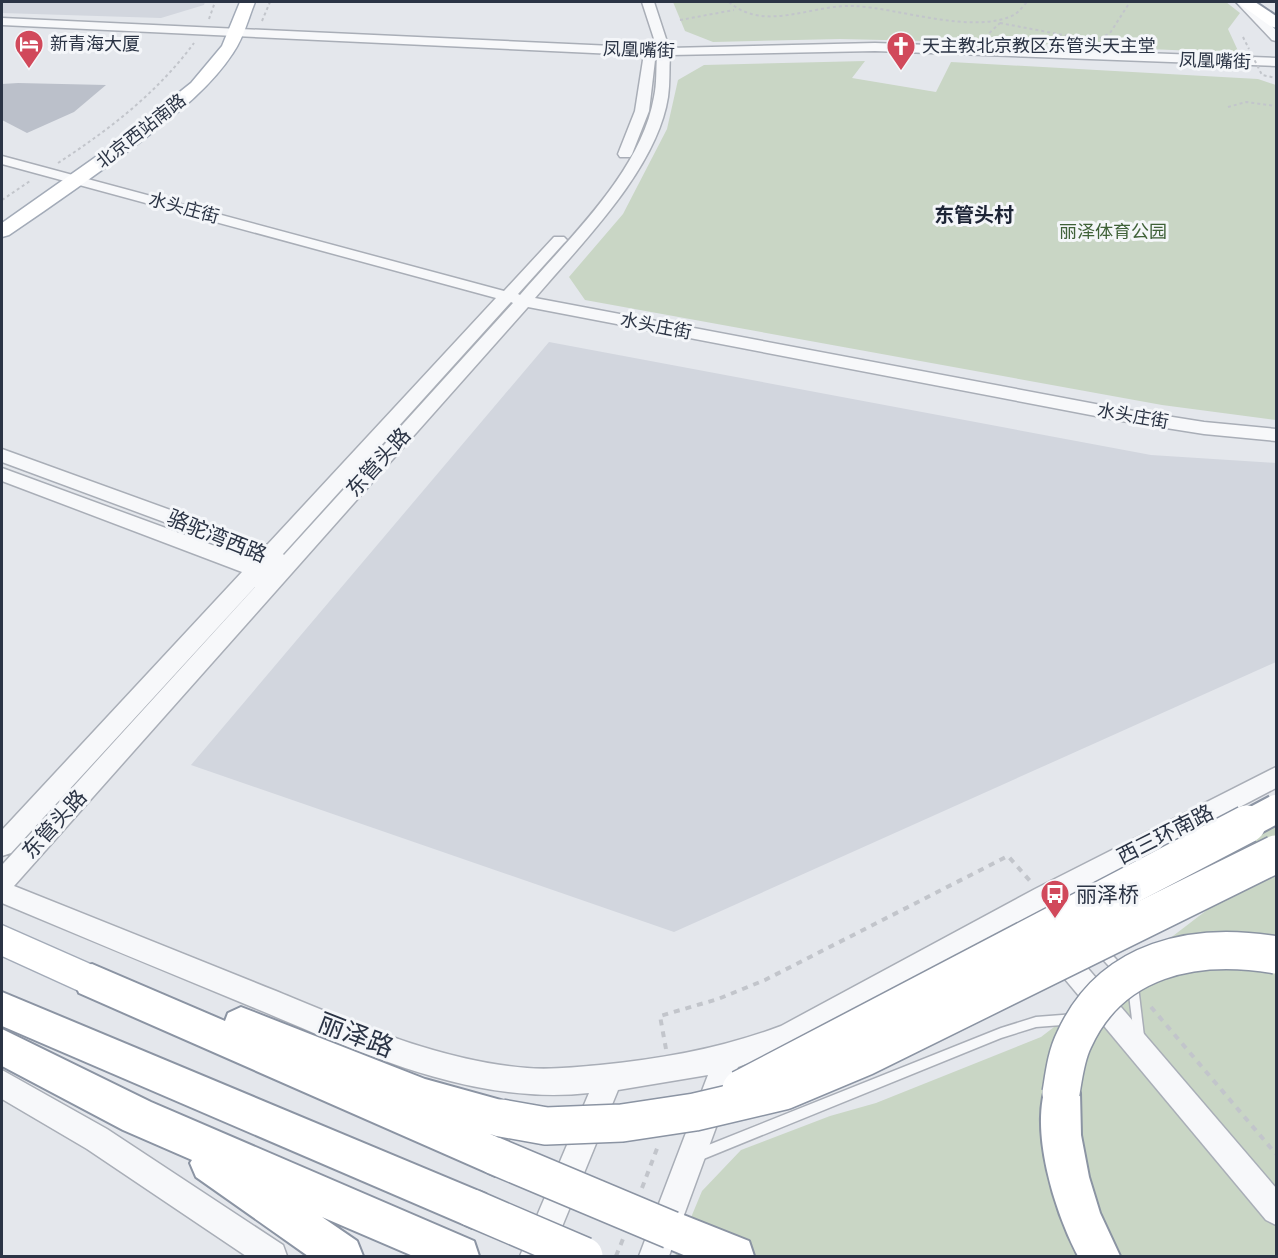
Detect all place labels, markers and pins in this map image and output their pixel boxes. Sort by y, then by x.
hotel icon: 新青海大厦 [13,28,45,70]
church icon: 天主教北京教区东管头天主堂 [885,30,917,72]
place label: 新青海大厦 [50,33,140,55]
place label: 天主教北京教区东管头天主堂 [922,35,1156,57]
bus stop icon: 丽泽桥 [1039,878,1071,920]
place label: 丽泽桥 [1076,882,1139,907]

